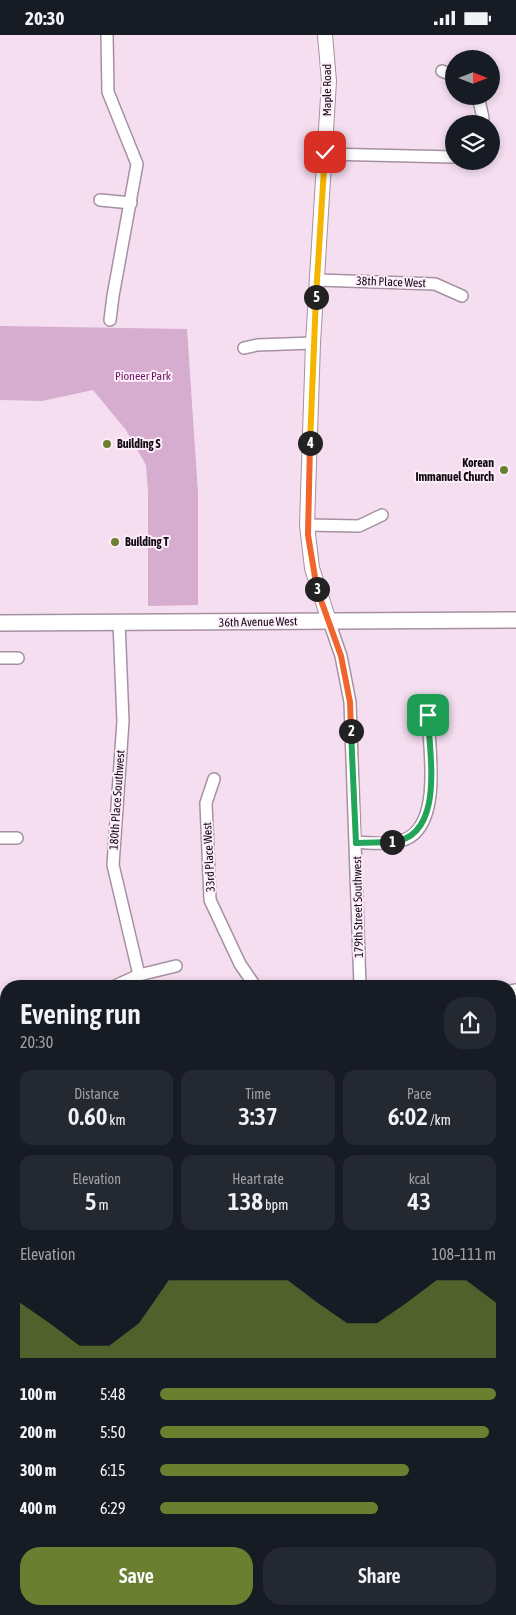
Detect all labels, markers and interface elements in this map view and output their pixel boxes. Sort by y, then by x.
text: 20:30 [25,7,64,29]
north arrow [445,50,500,105]
map controls [445,50,500,170]
street label: Maple Road [320,64,334,116]
button: layers [445,115,500,170]
pin [304,131,346,173]
icon: check [311,138,339,166]
street label: 38th Place West [356,274,427,290]
pin: 5 [304,285,328,309]
text: 5 [313,289,320,305]
park label: Pioneer Park [115,369,172,383]
pin: 4 [298,431,322,455]
text: 4 [307,435,314,451]
place label: Building S [117,437,160,451]
marker: Building S [101,438,113,450]
place label: Korean Immanuel Church [415,456,494,484]
marker: Korean Immanuel Church [498,464,510,476]
place label: Building T [125,535,169,549]
marker: Building T [109,536,121,548]
pin: 3 [304,577,330,601]
text: 3 [314,581,321,597]
street label: 36th Avenue West [219,614,298,630]
pin [407,694,449,736]
icon: arrive [414,701,442,729]
pin: 2 [338,719,364,743]
text: 2 [348,723,355,739]
street label: 180th Place Southwest [107,749,128,850]
street label: 33rd Place West [200,821,218,892]
pin: 1 [380,829,404,855]
text: 1 [389,834,396,850]
street label: 179th Street Southwest [350,855,366,958]
button: share [444,997,496,1049]
text: Evening run [20,998,141,1030]
text: 20:30 [20,1033,53,1051]
text: Distance [74,1086,119,1102]
text: Time [245,1086,271,1102]
text: Pace [407,1086,432,1102]
text: 0.60 [68,1102,107,1130]
text: 3:37 [238,1102,278,1130]
text: 6:02 [388,1102,428,1130]
text: km [107,1112,126,1128]
text: /km [428,1112,451,1128]
text: Elevation [72,1171,121,1187]
text: Heart rate [232,1171,284,1187]
text: kcal [409,1171,430,1187]
text: 5 [85,1187,97,1215]
text: 138 [228,1187,263,1215]
text: 43 [408,1187,431,1215]
text: m [97,1197,109,1213]
text: bpm [263,1197,288,1213]
text: Elevation [20,1245,75,1263]
text: 108–111 m [432,1245,496,1263]
text: 100 m [20,1385,56,1403]
text: 5:48 [100,1385,125,1403]
text: 200 m [20,1423,56,1441]
text: 5:50 [100,1423,125,1441]
text: 300 m [20,1461,56,1479]
text: 6:15 [100,1461,125,1479]
text: 400 m [20,1499,56,1517]
text: 6:29 [100,1499,125,1517]
button: Save [20,1547,253,1605]
button: Share [263,1547,496,1605]

